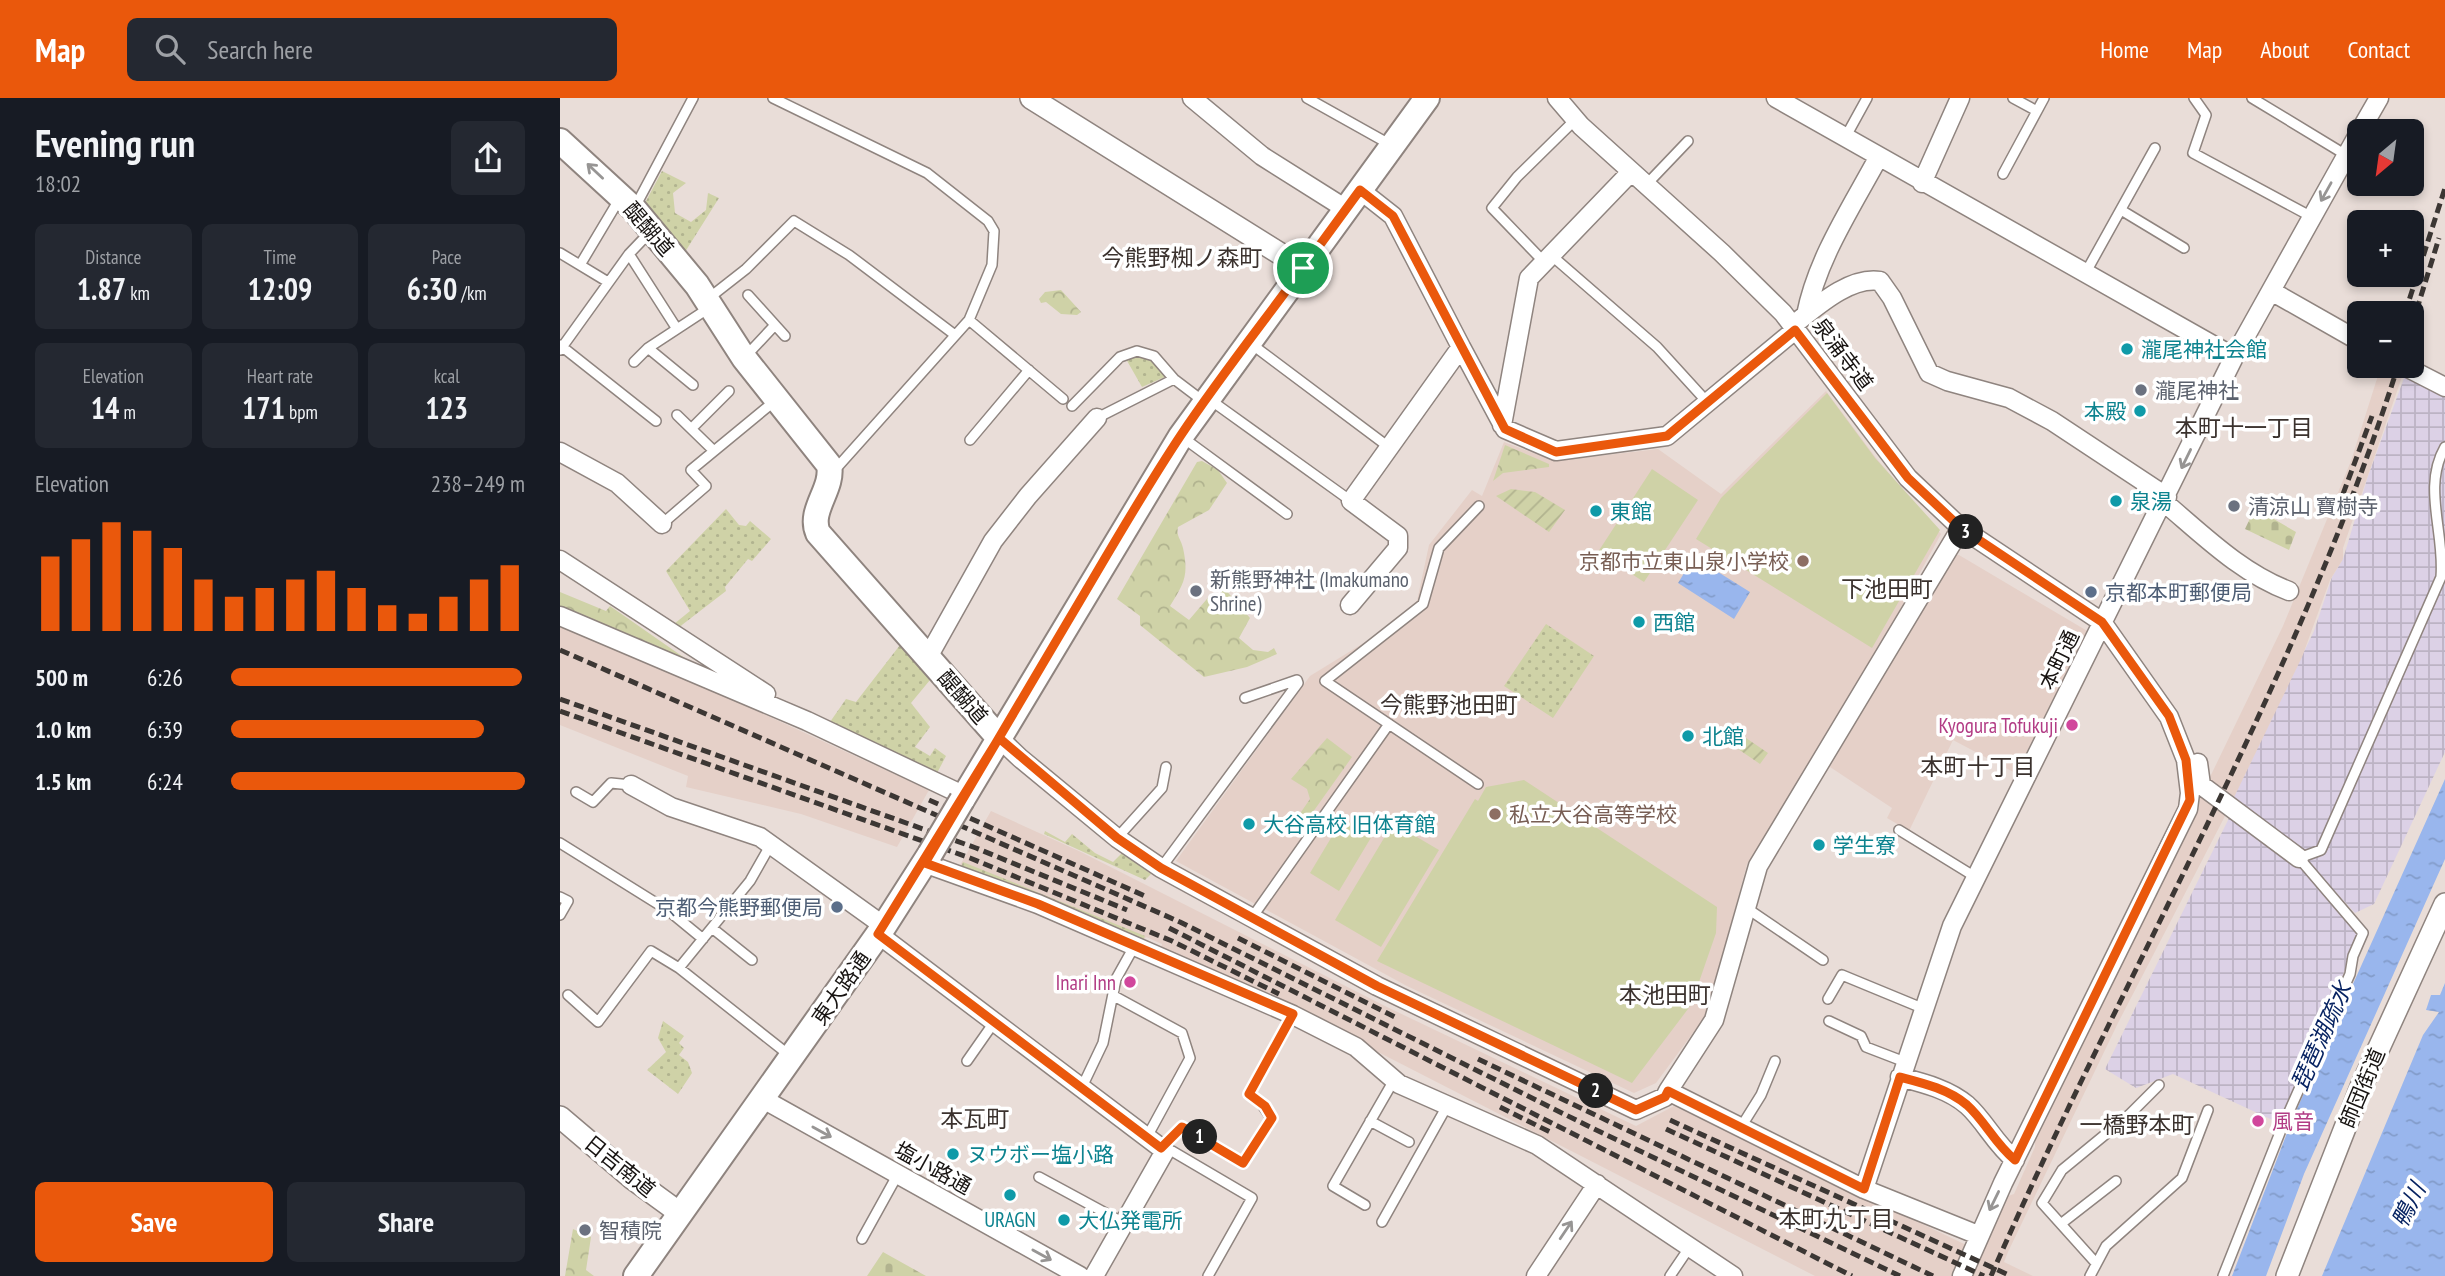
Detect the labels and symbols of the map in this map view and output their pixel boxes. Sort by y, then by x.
north arrow [2347,119,2424,196]
one-way arrow [586,163,604,179]
one-way arrow [2319,182,2333,202]
street label: 醍醐道 [618,196,680,262]
pin [1273,238,1333,298]
district label: 今熊野椥ノ森町 [1102,243,1263,272]
street label: 泉涌寺道 [1807,312,1879,396]
place label: 瀧尾神社会館 [2141,336,2267,363]
marker: 瀧尾神社会館 [2119,341,2135,357]
place label: 瀧尾神社 [2155,377,2239,404]
marker: 瀧尾神社 [2133,382,2149,398]
place label: 本殿 [2084,398,2126,425]
marker: 本殿 [2132,403,2148,419]
district label: 本町十一丁目 [2175,413,2313,442]
one-way arrow [2178,448,2192,469]
place label: 泉湯 [2130,488,2172,515]
marker: 泉湯 [2108,493,2124,509]
place label: 清涼山 寶樹寺 [2248,493,2378,520]
place label: 東館 [1610,498,1652,525]
marker: 清涼山 寶樹寺 [2226,498,2242,514]
marker: 東館 [1588,503,1604,519]
pin: 3 [1948,514,1984,550]
place label: 京都市立東山泉小学校 [1579,548,1789,575]
marker: 京都市立東山泉小学校 [1795,553,1811,569]
place label: 新熊野神社 (Imakumano Shrine) [1210,566,1409,617]
district label: 下池田町 [1841,574,1933,603]
place label: 京都本町郵便局 [2105,579,2252,606]
marker: 新熊野神社 (Imakumano Shrine) [1188,583,1204,599]
marker: 京都本町郵便局 [2083,584,2099,600]
place label: 西館 [1653,609,1695,636]
marker: 西館 [1631,614,1647,630]
street label: 本町通 [2033,626,2085,694]
street label: 醍醐道 [932,664,994,730]
district label: 今熊野池田町 [1380,690,1518,719]
place label: Kyogura Tofukuji [1938,712,2058,739]
marker: Kyogura Tofukuji [2064,717,2080,733]
place label: 北館 [1702,723,1744,750]
marker: 北館 [1680,728,1696,744]
district label: 本町十丁目 [1921,752,2036,781]
place label: 私立大谷高等学校 [1509,801,1677,828]
marker: 私立大谷高等学校 [1487,806,1503,822]
place label: 大谷高校 旧体育館 [1263,811,1435,838]
marker: 大谷高校 旧体育館 [1241,816,1257,832]
place label: 学生寮 [1833,832,1896,859]
marker: 学生寮 [1811,837,1827,853]
place label: 京都今熊野郵便局 [655,894,823,921]
marker: 京都今熊野郵便局 [829,899,845,915]
street label: 東大路通 [806,946,876,1030]
place label: Inari Inn [1055,969,1116,996]
marker: Inari Inn [1122,974,1138,990]
water label: 琵琶湖疏水 [2284,975,2359,1094]
district label: 本池田町 [1619,980,1711,1009]
street label: 師団街道 [2333,1044,2391,1132]
pin: 2 [1578,1074,1614,1108]
district label: 本瓦町 [941,1104,1010,1133]
place label: 風音 [2272,1108,2314,1135]
district label: 一橋野本町 [2080,1110,2195,1139]
marker: 風音 [2250,1113,2266,1129]
pin: 1 [1182,1119,1218,1154]
one-way arrow [812,1126,832,1140]
street label: 日吉南道 [579,1129,661,1203]
street label: 塩小路通 [890,1136,976,1200]
place label: ヌウボー塩小路 [967,1141,1114,1168]
marker: ヌウボー塩小路 [945,1146,961,1162]
water label: 鴨川 [2385,1175,2433,1232]
marker: URAGN [1002,1187,1018,1203]
one-way arrow [1987,1190,2000,1211]
district label: 本町九丁目 [1779,1204,1894,1233]
place label: URAGN [984,1206,1036,1233]
place label: 大仏発電所 [1078,1207,1183,1234]
marker: 大仏発電所 [1056,1212,1072,1228]
place label: 智積院 [599,1217,662,1244]
one-way arrow [1559,1221,1574,1240]
marker: 智積院 [577,1222,593,1238]
one-way arrow [1032,1248,1052,1262]

